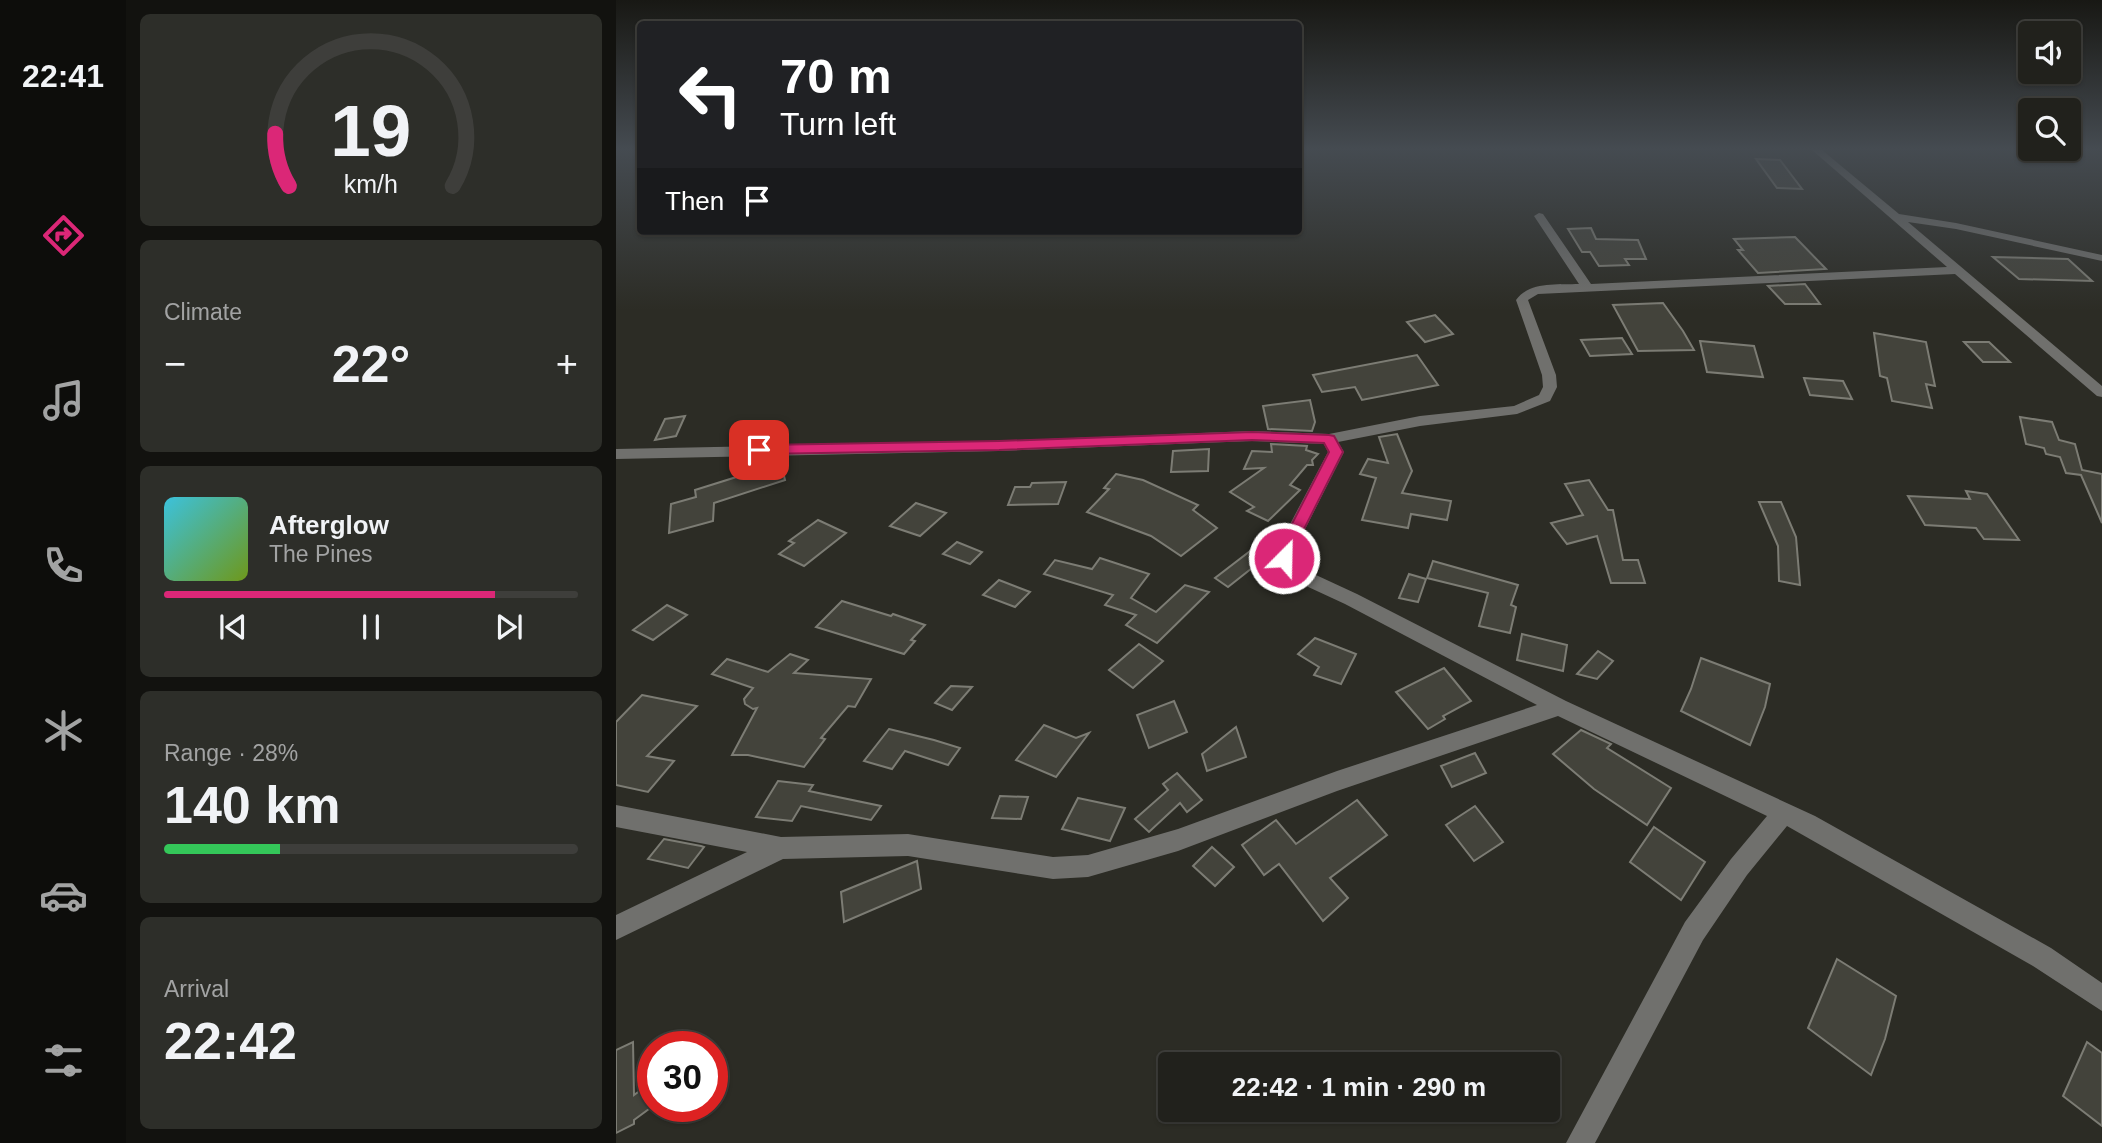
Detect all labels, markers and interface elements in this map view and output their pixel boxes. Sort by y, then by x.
map controls [2018,21,2081,161]
button: sound [2018,21,2081,84]
icon: left [665,49,756,140]
text: 70 m [780,49,892,103]
text: 22:41 [22,58,104,94]
text: 19 [331,90,411,171]
button: search [2018,98,2081,161]
text: Turn left [780,106,896,142]
text: km/h [344,170,398,198]
icon: arrive [738,182,776,220]
text: Then [665,186,724,216]
icon: directions [39,211,88,260]
text: Climate [164,299,242,325]
text: 22° [332,335,410,393]
text: − [164,343,186,385]
text: + [556,343,578,385]
icon: music [39,376,88,425]
pin [729,420,789,480]
icon: arrive [740,431,778,469]
text: Afterglow [269,510,389,540]
position arrow [1247,521,1321,595]
icon: phone [39,541,88,590]
text: The Pines [269,541,373,567]
icon: previous [214,608,252,646]
icon: pause [352,608,390,646]
icon: next [490,608,528,646]
icon: climate [39,706,88,755]
text: Range · 28% [164,740,298,766]
text: 140 km [164,776,340,834]
icon: car [39,871,88,920]
text: Arrival [164,976,229,1002]
text: 22:42 [164,1012,297,1070]
speed limit sign: 30 [637,1031,728,1122]
icon: filters [39,1036,88,1085]
text: 22:42 · 1 min · 290 m [1232,1072,1486,1102]

